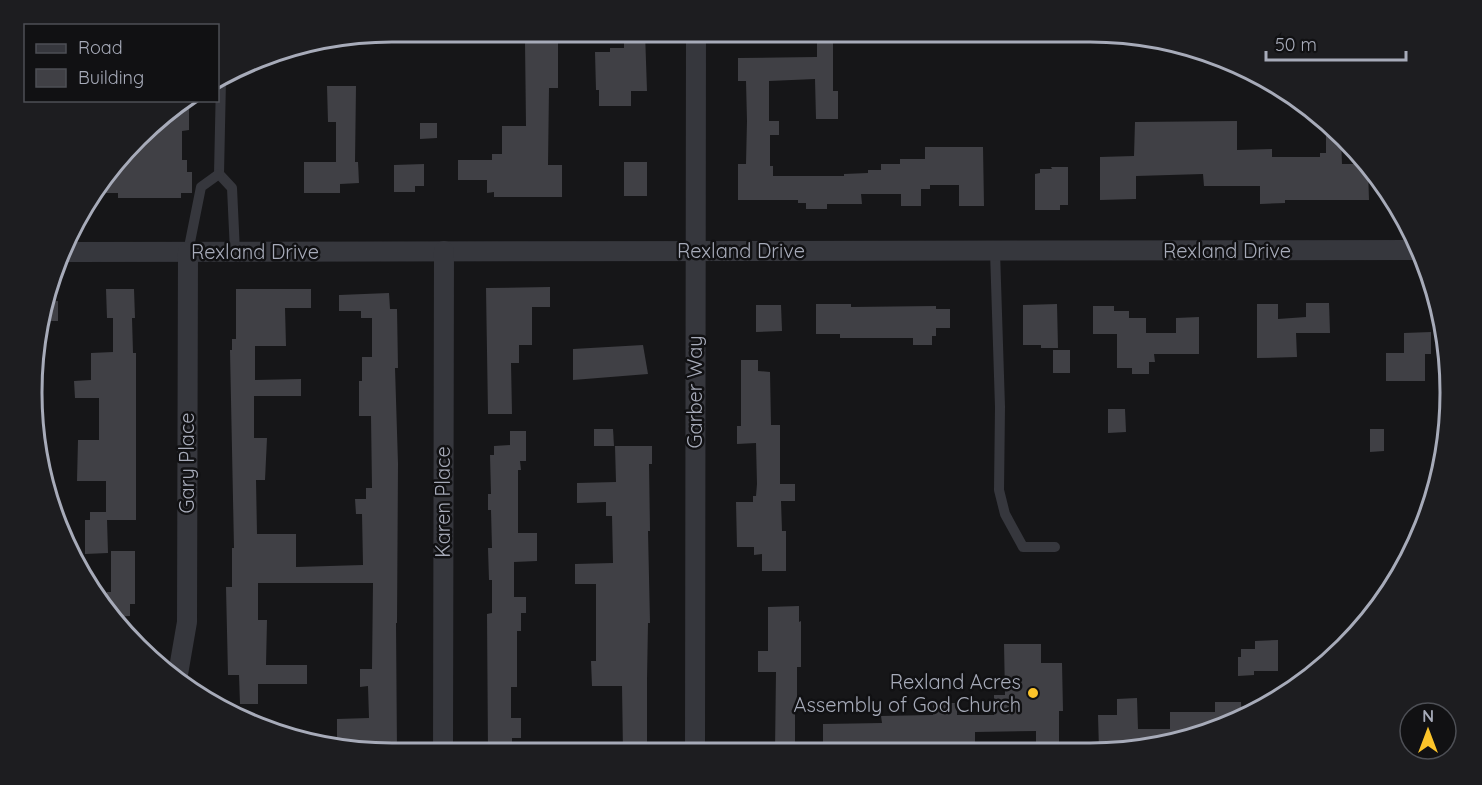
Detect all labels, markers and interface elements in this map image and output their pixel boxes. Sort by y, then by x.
legend [24,24,219,102]
scale bar [1266,24,1406,62]
text: 50 m [1275,33,1317,56]
text: Road [78,36,123,59]
text: Building [78,66,144,89]
street label: Rexland Drive [677,238,805,263]
street label: Rexland Drive [1163,238,1291,263]
street label: Rexland Drive [191,239,319,264]
street label: Garber Way [682,335,707,449]
street label: Gary Place [174,412,199,514]
street label: Karen Place [430,446,455,558]
place label: Rexland Acres Assembly of God Church [793,669,1021,717]
marker: Rexland Acres Assembly of God Church [1026,686,1040,700]
north arrow [1398,701,1458,761]
text: N [1422,706,1434,726]

